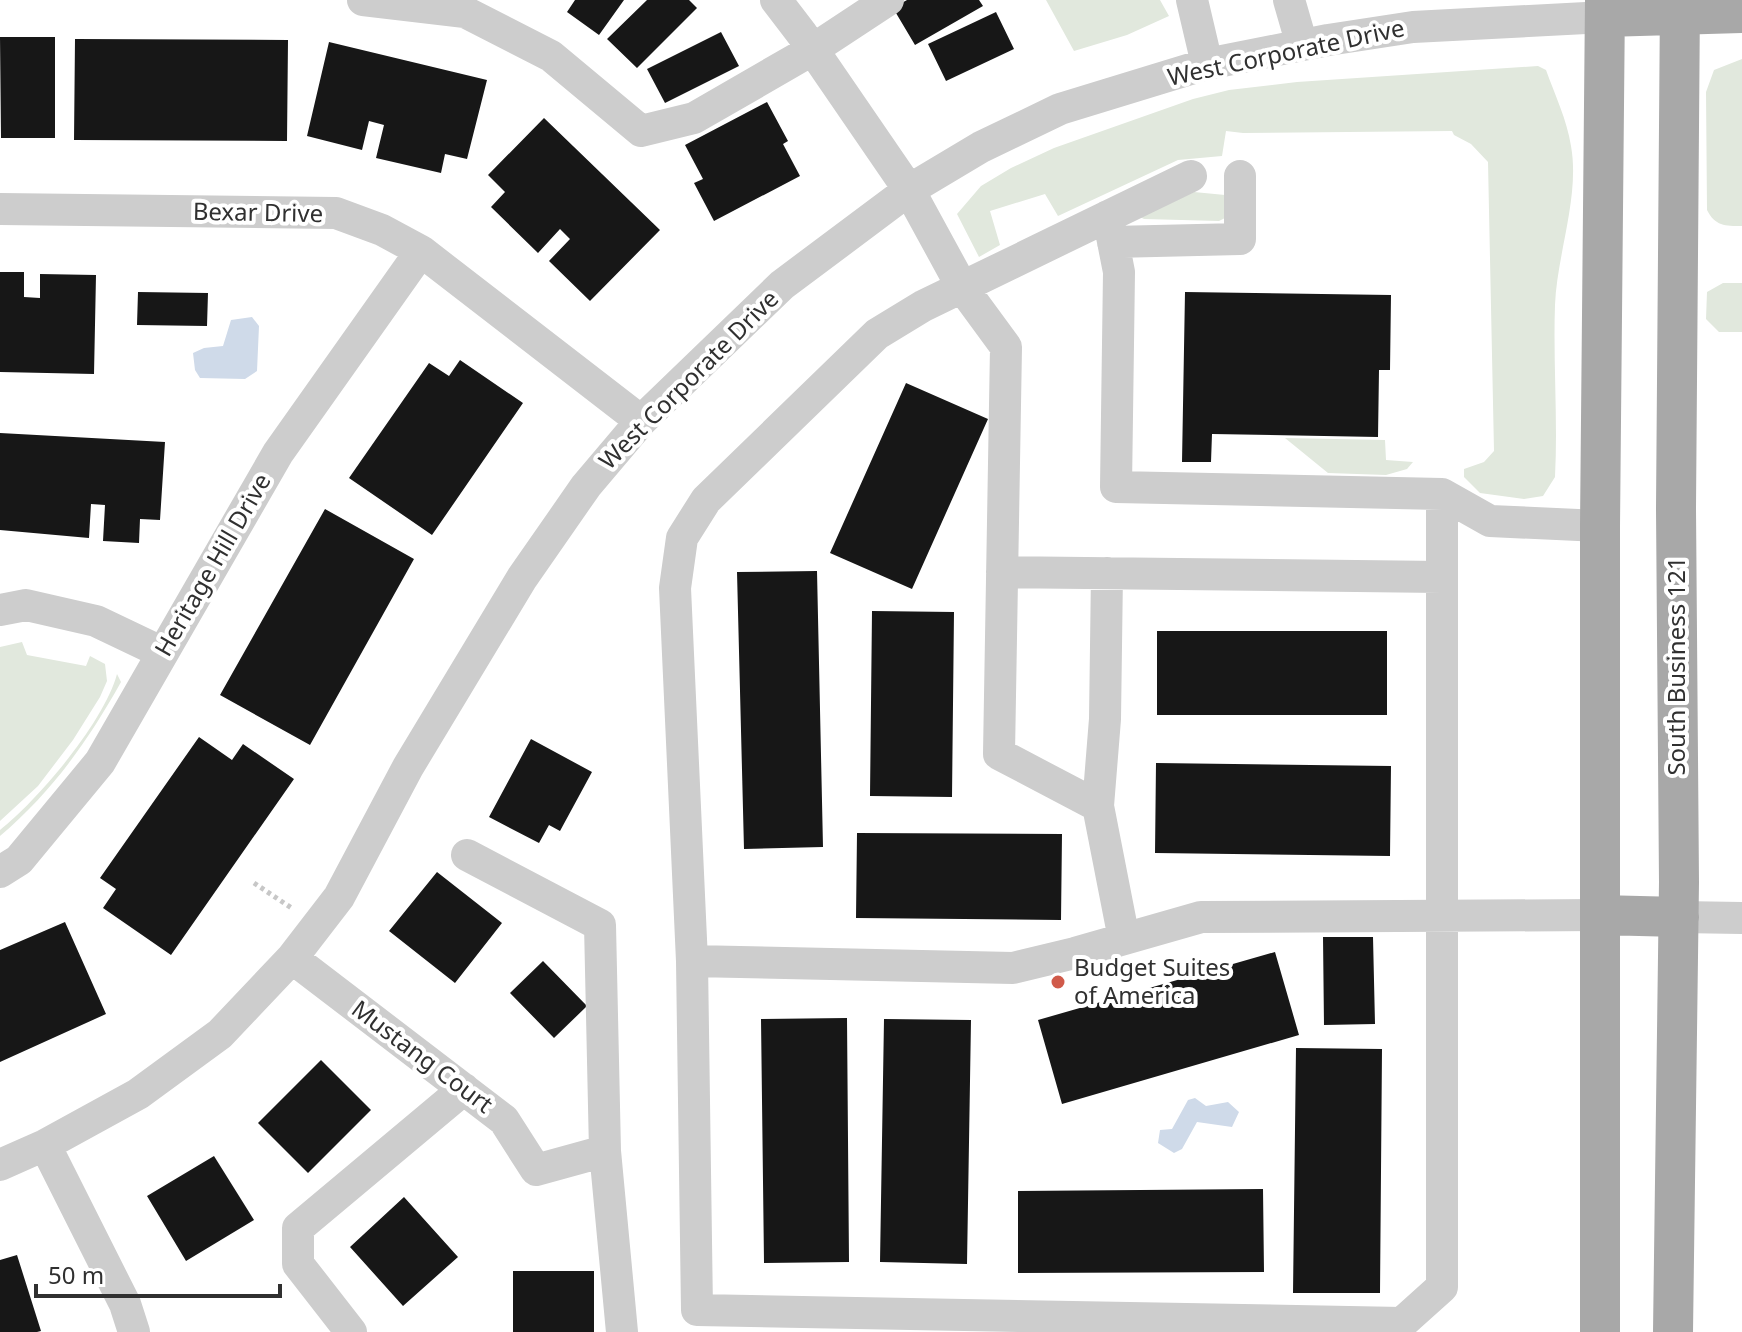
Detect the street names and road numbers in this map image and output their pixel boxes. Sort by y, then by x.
street label: West Corporate Drive [1164,10,1407,93]
street label: Bexar Drive [193,194,323,229]
street label: West Corporate Drive [591,282,785,476]
street label: Heritage Hill Drive [146,467,278,662]
street label: South Business 121 [1659,556,1692,776]
street label: Mustang Court [345,992,501,1120]

